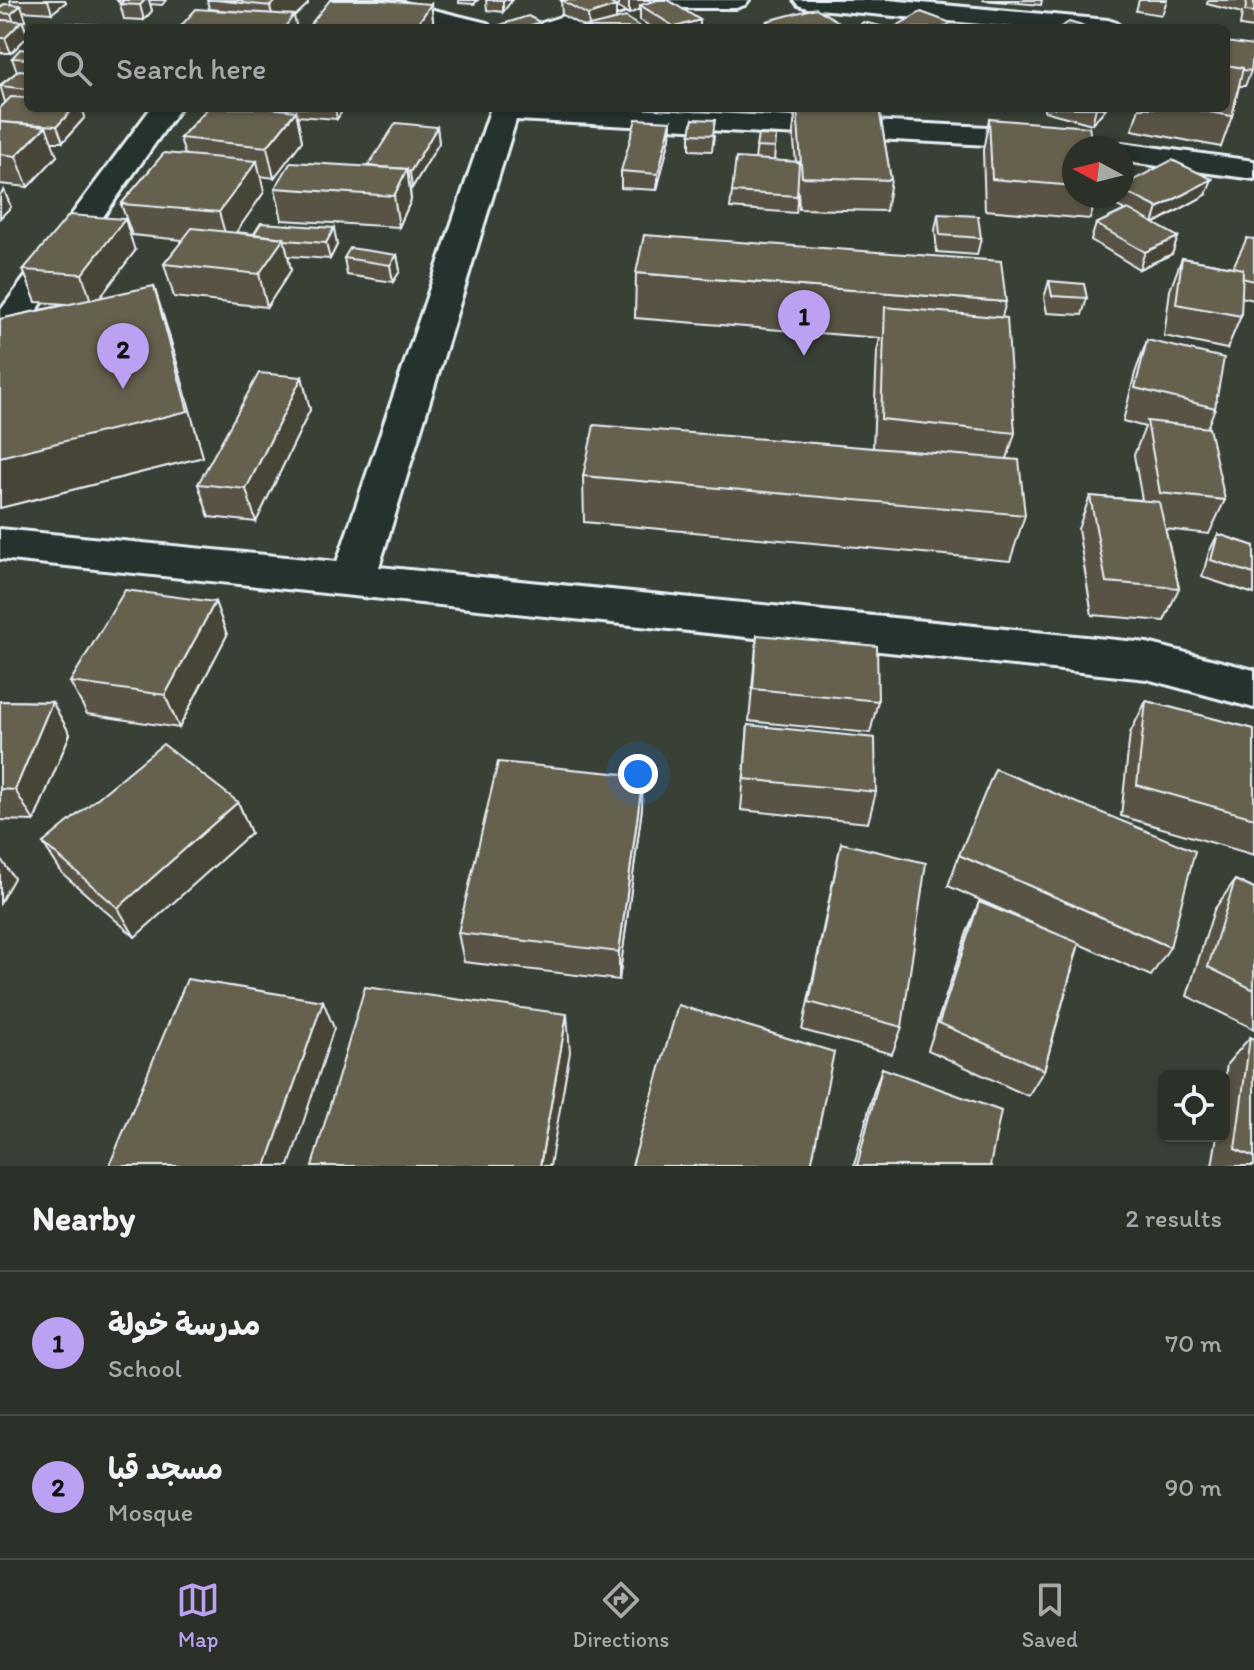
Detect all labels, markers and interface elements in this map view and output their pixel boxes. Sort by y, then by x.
search box [24,24,1230,112]
icon: search [52,46,96,90]
text: Search here [116,50,266,87]
north arrow [1062,136,1134,208]
pin: 1 [778,290,830,356]
pin: 2 [97,323,149,389]
your location [618,754,658,794]
map controls [1158,1070,1230,1142]
button: locate [1158,1070,1230,1142]
text: Nearby [32,1198,135,1239]
text: 2 results [1125,1202,1222,1234]
text: مدرسة خولة [108,1306,261,1343]
text: 1 [52,1327,64,1359]
text: 70 m [1165,1327,1222,1359]
text: School [108,1352,182,1384]
text: مسجد قبا [108,1450,223,1487]
text: 2 [51,1471,65,1503]
text: 90 m [1165,1471,1222,1503]
text: Mosque [108,1496,193,1528]
tab: Map [176,1578,220,1653]
tab: Directions [573,1578,669,1653]
tab: Saved [1022,1578,1078,1653]

